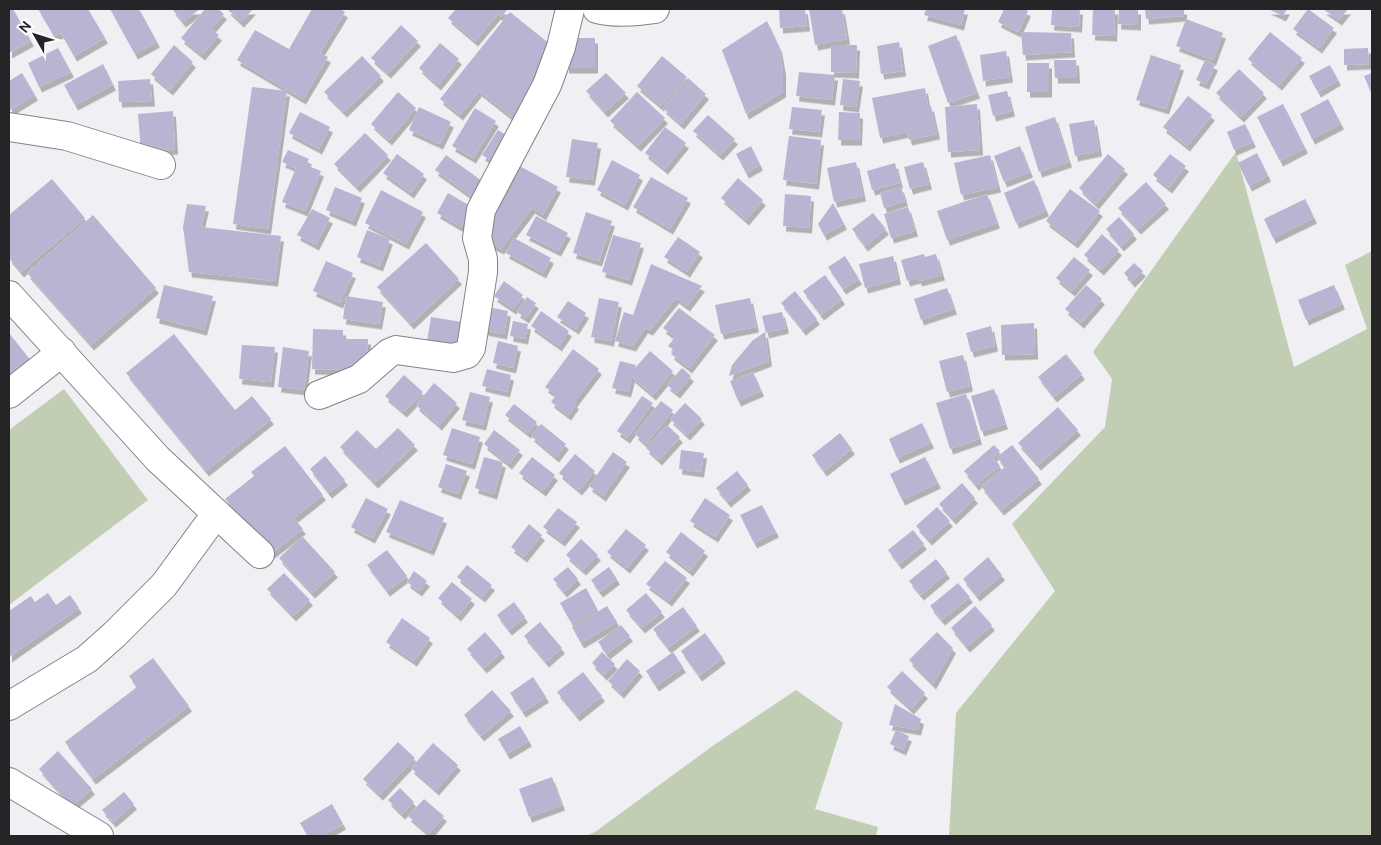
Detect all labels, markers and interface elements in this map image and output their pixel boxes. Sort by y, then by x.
north arrow [10,10,60,60]
text: N [15,18,34,36]

